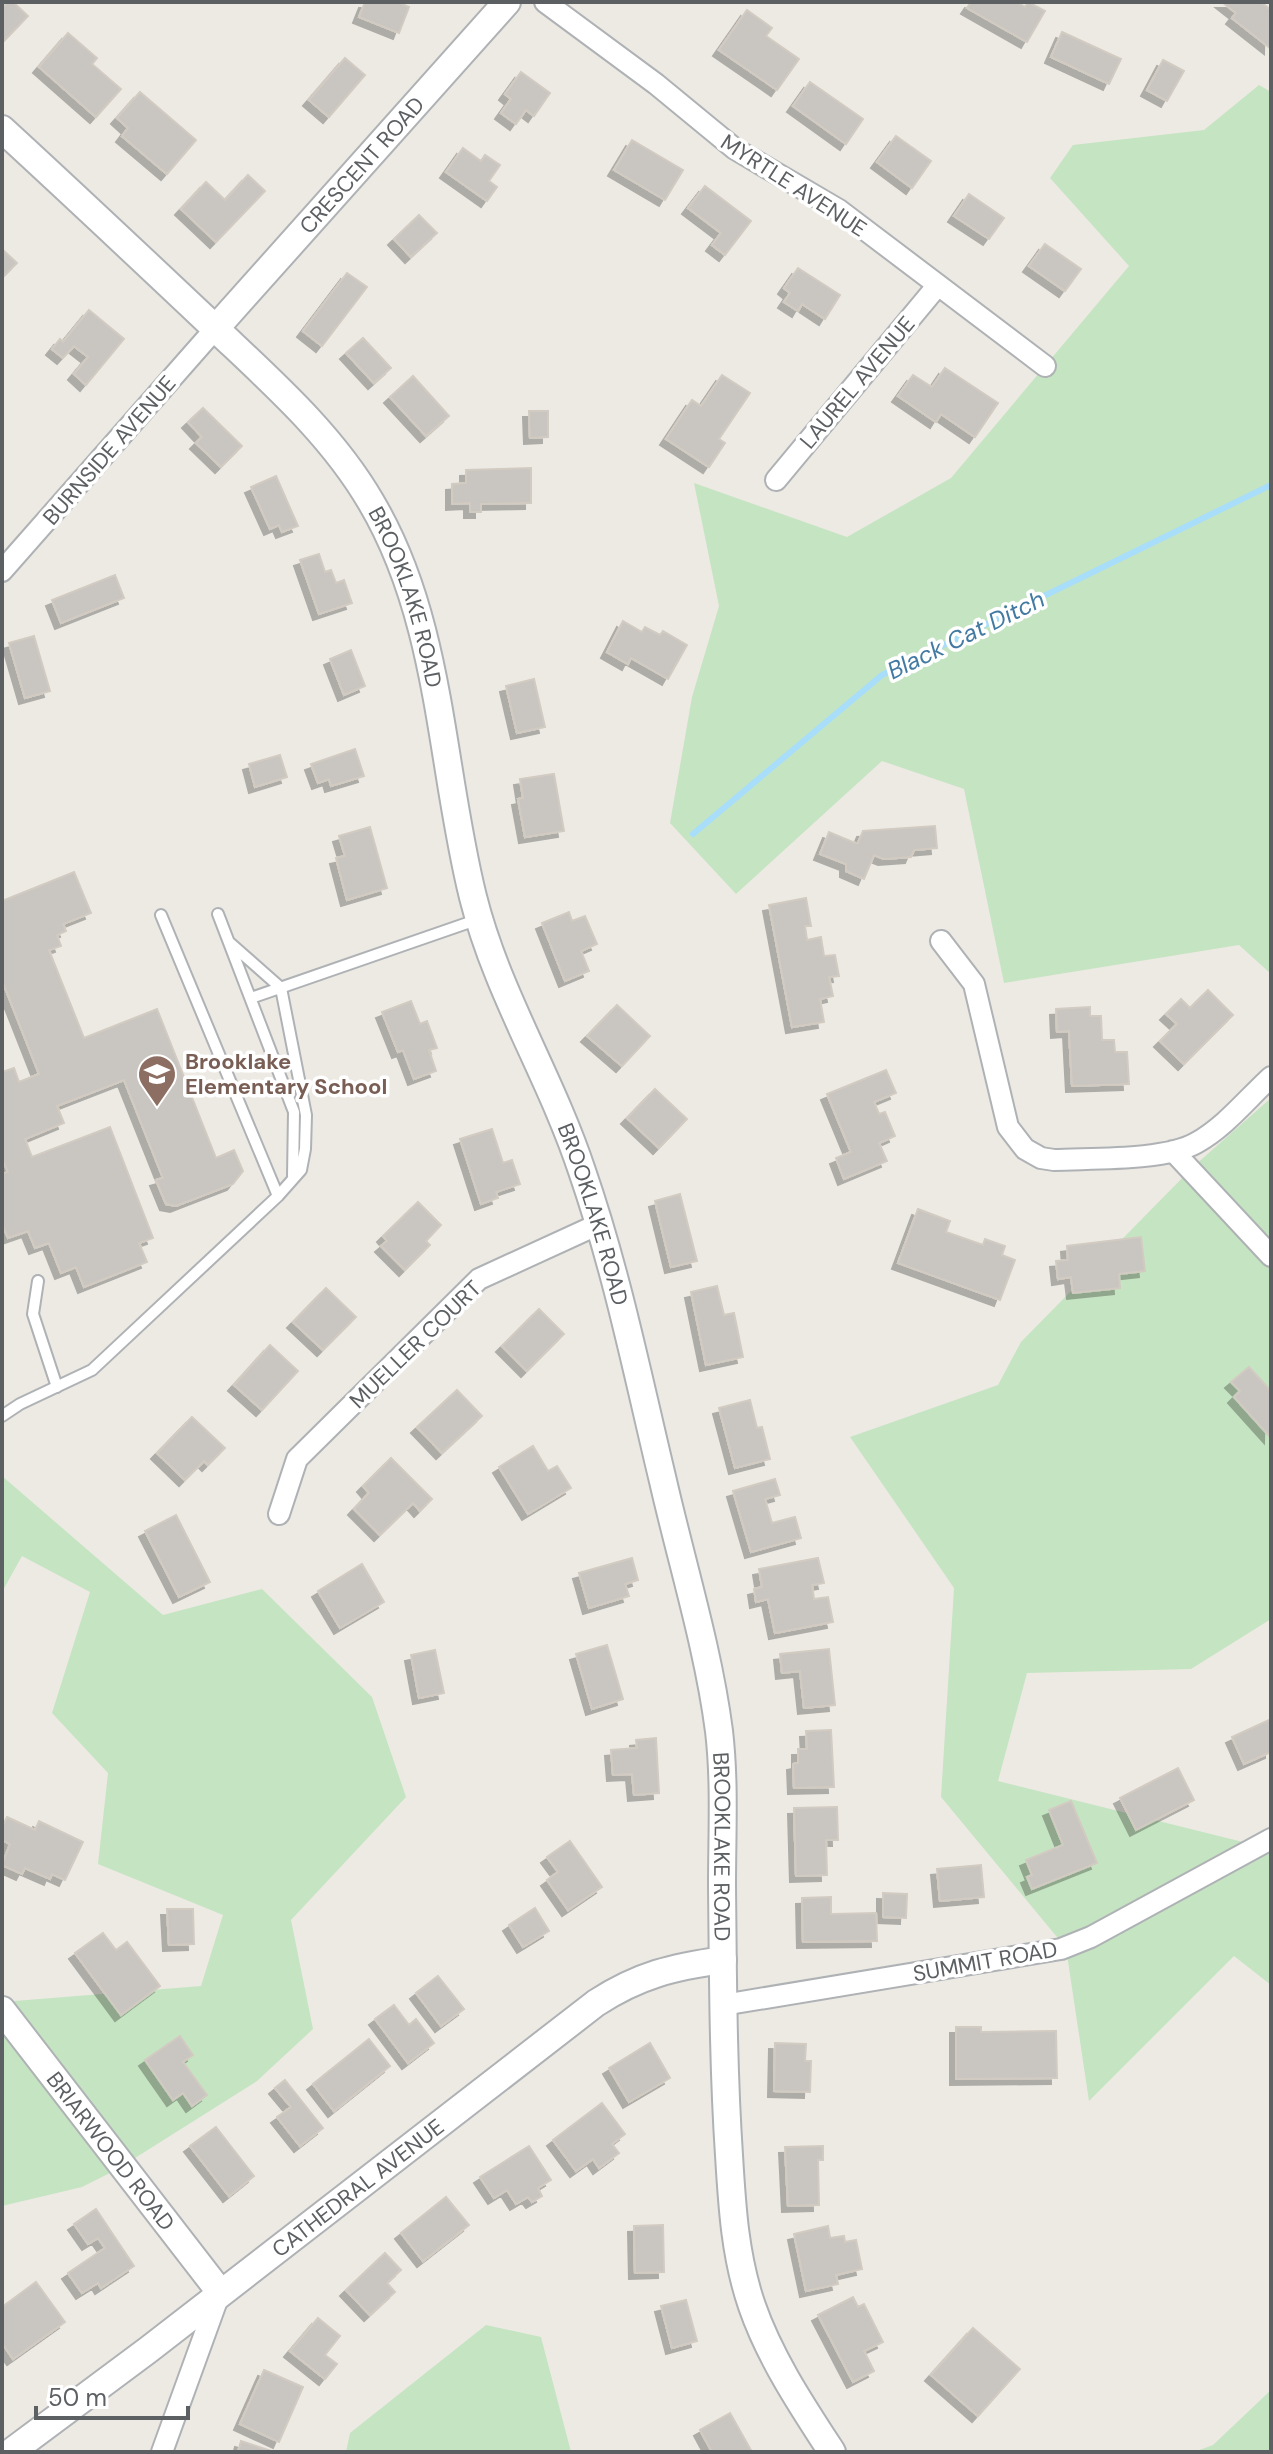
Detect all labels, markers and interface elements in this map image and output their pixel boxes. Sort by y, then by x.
street label: CRESCENT ROAD [293,91,431,240]
street label: MYRTLE AVENUE [715,127,872,243]
street label: LAUREL AVENUE [793,310,921,455]
street label: BURNSIDE AVENUE [36,370,182,531]
street label: BROOKLAKE ROAD [362,502,448,690]
water label: Black Cat Ditch [882,583,1050,686]
place label: Brooklake Elementary School [185,1047,387,1101]
school or university icon: Brooklake Elementary School [136,1053,178,1108]
street label: BROOKLAKE ROAD [551,1119,635,1308]
street label: MUELLER COURT [343,1274,487,1415]
street label: BROOKLAKE ROAD [706,1751,737,1941]
street label: SUMMIT ROAD [911,1935,1060,1988]
street label: BRIARWOOD ROAD [40,2066,181,2237]
street label: CATHEDRAL AVENUE [266,2112,450,2264]
scale bar [36,2370,188,2420]
text: 50 m [48,2382,107,2413]

